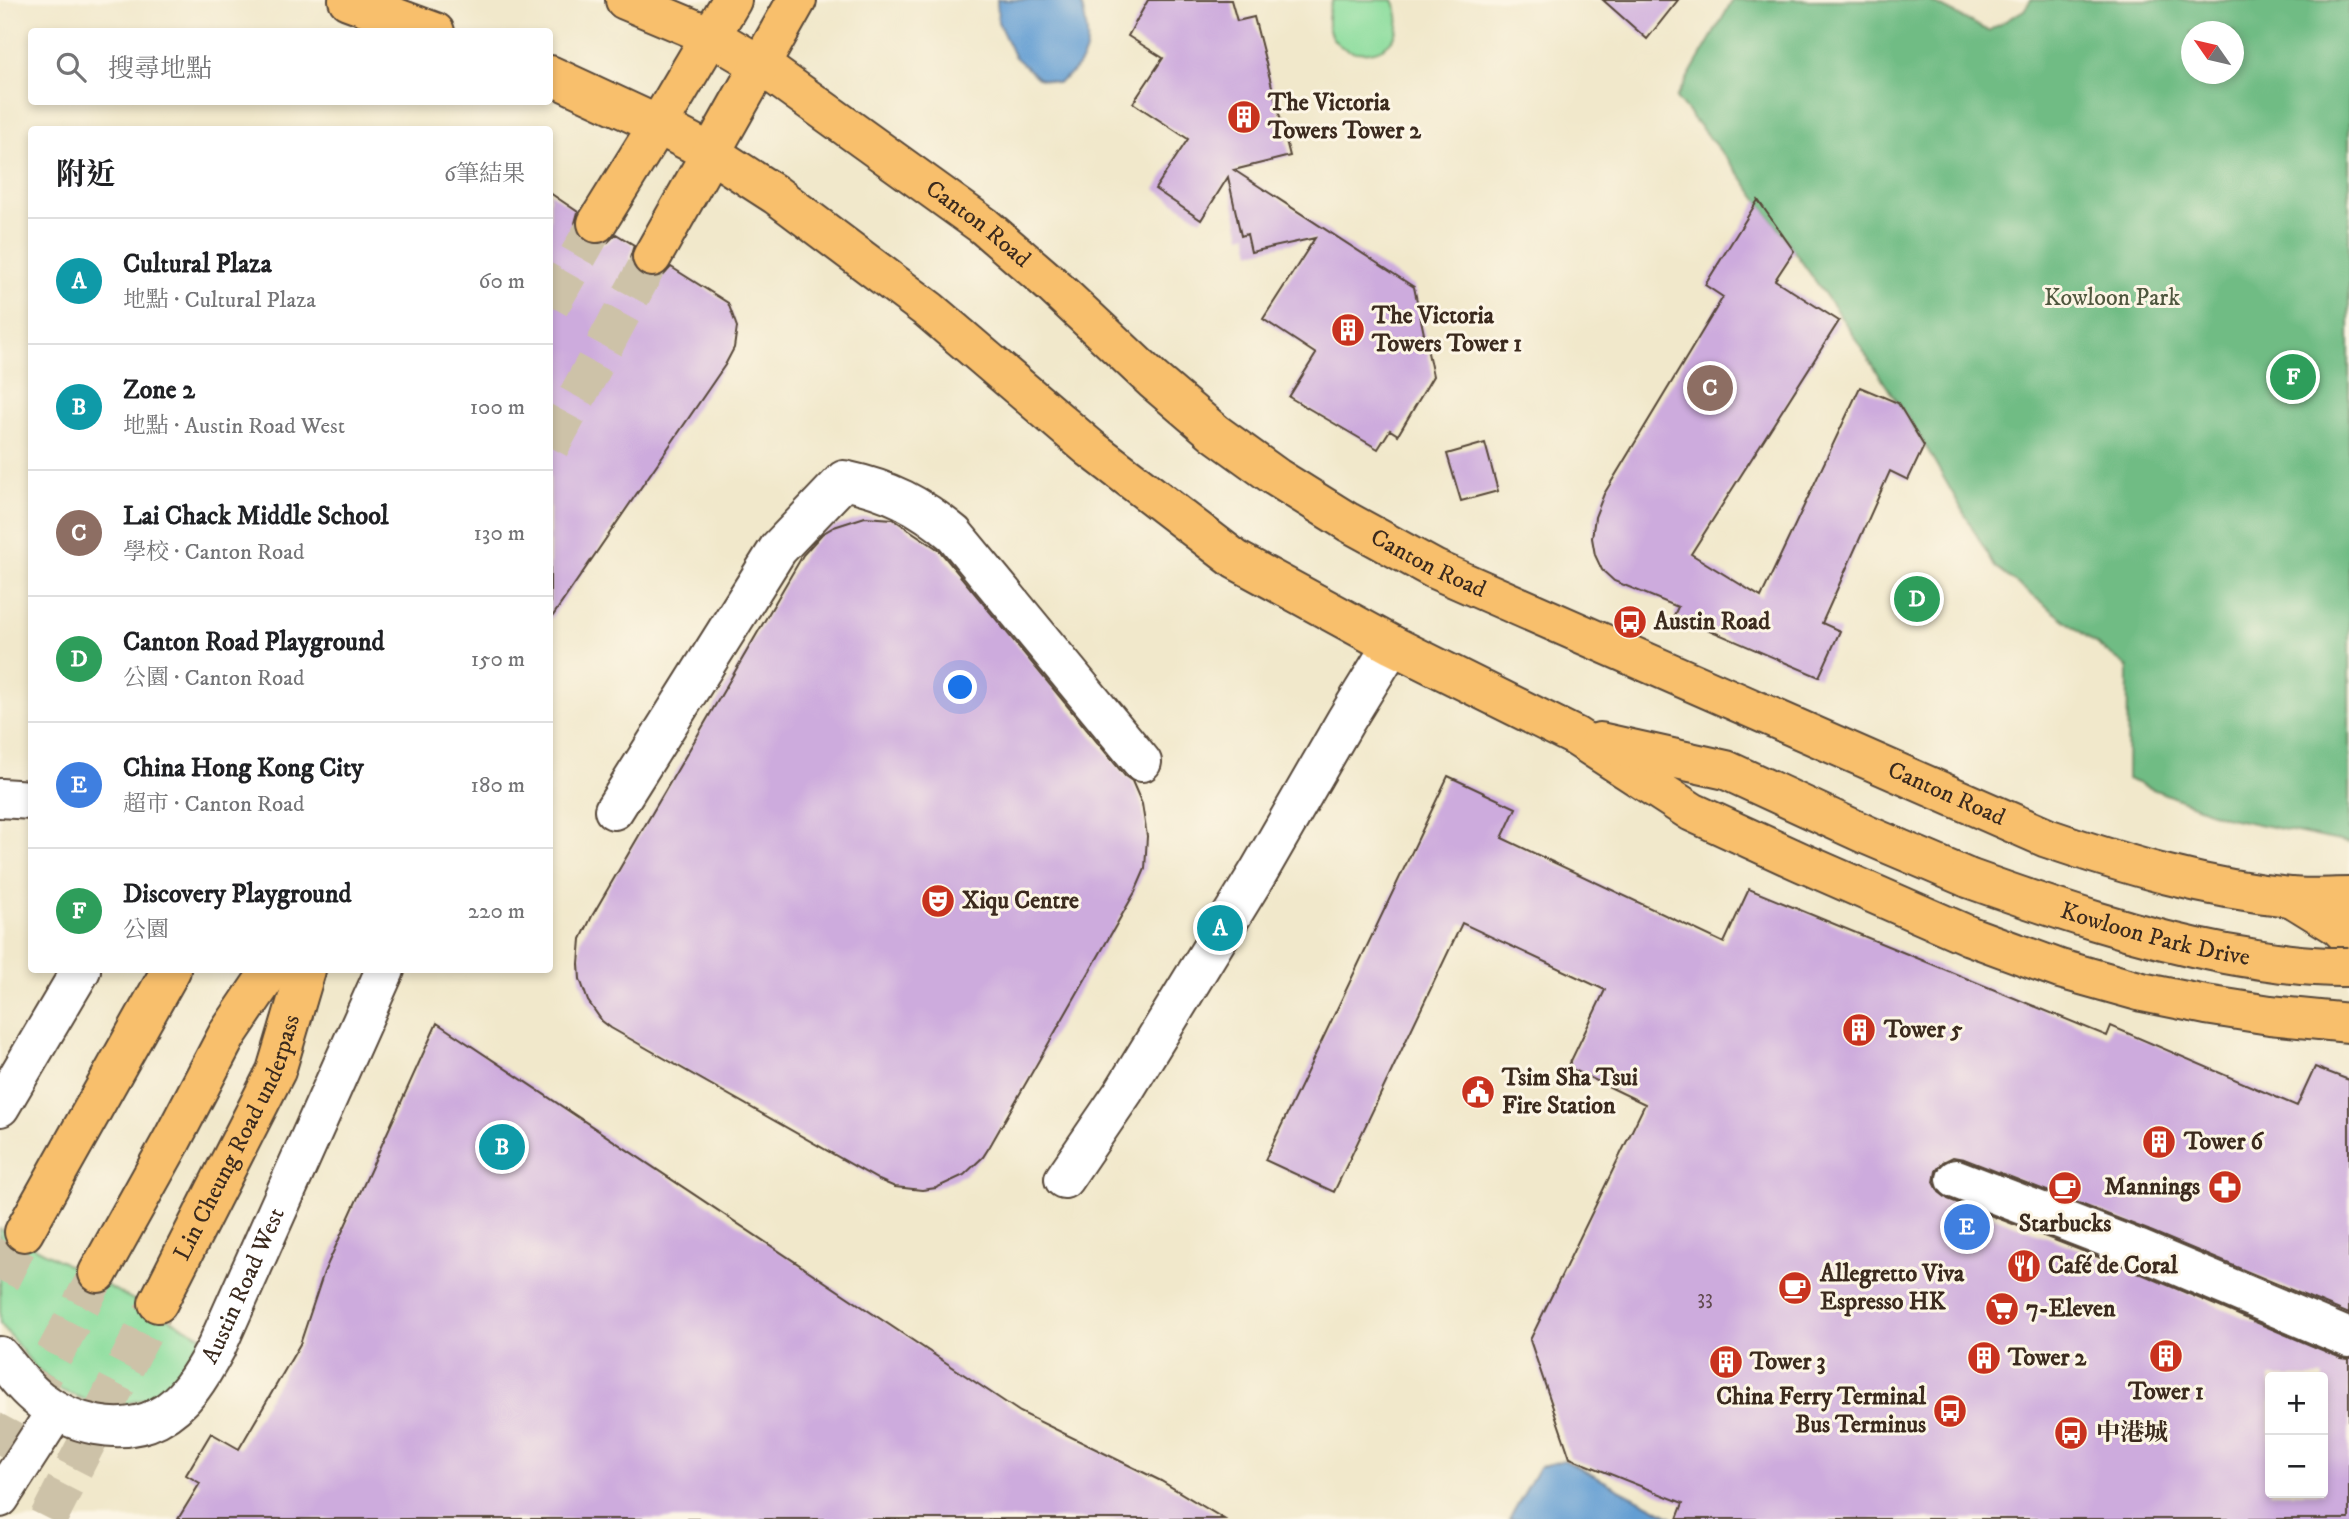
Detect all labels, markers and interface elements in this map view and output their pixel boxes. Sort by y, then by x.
north arrow [2181,21,2244,84]
search box [28,28,553,105]
icon: search [52,48,90,86]
text: 搜尋地點 [108,53,212,86]
place label: The Victoria Towers Tower 2 [1267,88,1422,146]
building icon: The Victoria Towers Tower 2 [1225,98,1263,136]
text: 附近 [56,157,116,194]
text: 6筆結果 [444,160,525,189]
street label: Canton Road [919,174,1037,274]
text: Cultural Plaza [123,248,272,281]
text: A [72,267,86,296]
text: 60 m [478,267,525,296]
park label: Kowloon Park [2044,283,2180,313]
text: 地點 · Cultural Plaza [123,286,316,315]
place label: The Victoria Towers Tower 1 [1371,301,1522,359]
building icon: The Victoria Towers Tower 1 [1329,311,1367,349]
pin: F [2270,351,2316,403]
pin: C [1687,362,1733,414]
text: Zone 2 [123,374,195,407]
text: B [72,393,86,422]
text: 100 m [470,393,525,422]
text: 地點 · Austin Road West [123,412,345,441]
text: Lai Chack Middle School [123,500,389,533]
text: C [71,519,87,548]
text: 130 m [473,519,525,548]
street label: Canton Road [1365,522,1491,605]
text: 學校 · Canton Road [123,538,304,567]
pin: D [1894,573,1940,625]
bus stop icon: Austin Road [1611,603,1649,641]
place label: Austin Road [1653,607,1771,637]
text: Canton Road Playground [123,626,384,659]
text: D [70,645,88,674]
text: 150 m [471,645,525,674]
text: 公園 · Canton Road [123,664,304,693]
your location [943,670,977,704]
text: China Hong Kong City [123,752,364,785]
street label: Canton Road [1883,755,2010,833]
text: E [71,771,87,800]
text: 180 m [470,771,525,800]
text: 超市 · Canton Road [123,790,304,819]
text: Discovery Playground [123,878,351,911]
theatre icon: Xiqu Centre [919,882,957,920]
place label: Xiqu Centre [962,886,1079,916]
street label: Kowloon Park Drive [2057,896,2252,973]
text: F [72,897,86,926]
text: 220 m [468,897,525,926]
pin: A [1197,902,1243,954]
text: 公園 [123,916,169,945]
street label: Lin Cheung Road underpass [167,1011,307,1266]
building icon: Tower 5 [1840,1011,1878,1049]
place label: Tower 5 [1883,1015,1963,1045]
place label: Tsim Sha Tsui Fire Station [1501,1063,1638,1121]
public building icon: Tsim Sha Tsui Fire Station [1459,1073,1497,1111]
pin: B [479,1121,525,1173]
building icon: Tower 6 [2140,1123,2178,1161]
place label: Tower 6 [2183,1127,2265,1157]
pharmacy icon: Mannings [2206,1168,2244,1206]
cafe icon: Starbucks [2046,1169,2084,1207]
place label: Mannings [2104,1172,2200,1202]
pin: E [1944,1201,1990,1253]
street label: Austin Road West [195,1203,292,1369]
place label: Starbucks [2019,1209,2111,1239]
restaurant icon: Café de Coral [2005,1247,2043,1285]
place label: Café de Coral [2048,1251,2179,1281]
place label: Allegretto Viva Espresso HK [1819,1259,1965,1317]
cafe icon: Allegretto Viva Espresso HK [1776,1269,1814,1307]
house number: 33 [1697,1285,1713,1311]
supermarket icon: 7-Eleven [1983,1290,2021,1328]
place label: 7-Eleven [2026,1294,2116,1324]
building icon: Tower 1 [2147,1337,2185,1375]
building icon: Tower 2 [1965,1339,2003,1377]
building icon: Tower 3 [1707,1343,1745,1381]
place label: Tower 2 [2007,1343,2088,1373]
place label: Tower 3 [1749,1347,1826,1377]
map controls [2265,1372,2328,1498]
button: + [2265,1372,2328,1435]
place label: Tower 1 [2127,1377,2204,1407]
place label: China Ferry Terminal Bus Terminus [1716,1382,1927,1440]
bus stop icon: China Ferry Terminal Bus Terminus [1931,1392,1969,1430]
bus stop icon: 中港城 [2052,1414,2090,1452]
place label: 中港城 [2096,1418,2168,1448]
button: − [2265,1435,2328,1498]

